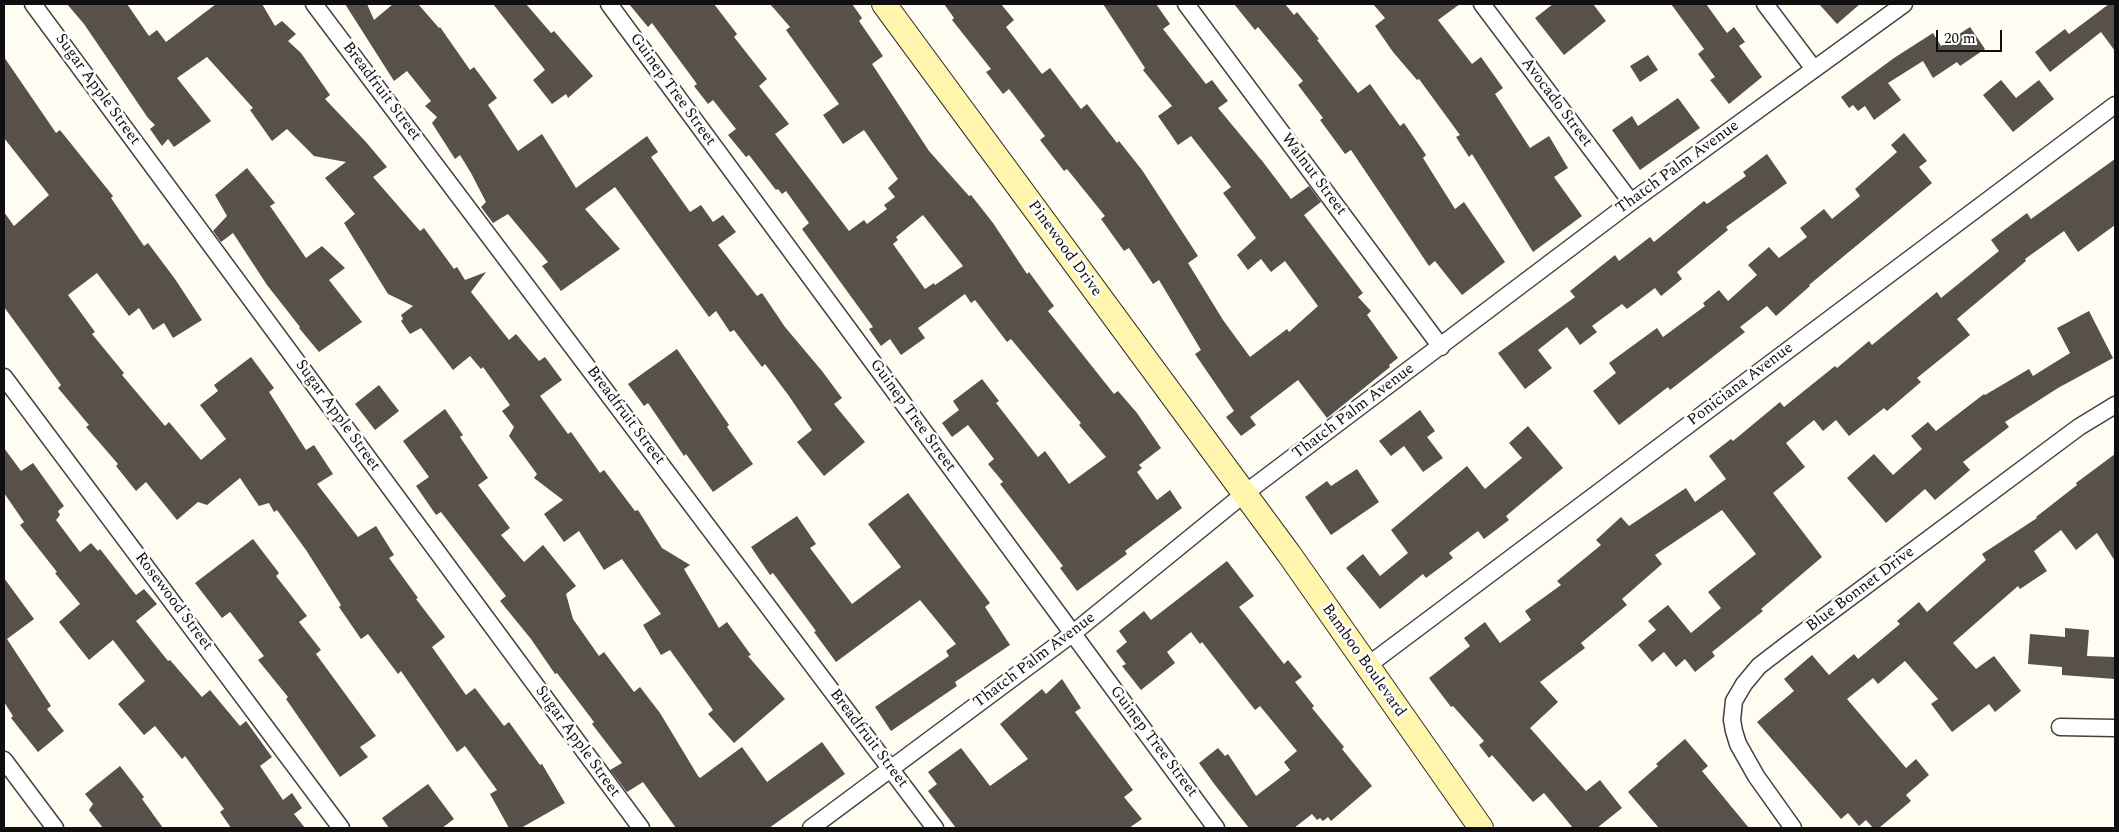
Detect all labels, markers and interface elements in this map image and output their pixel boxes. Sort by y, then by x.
scale bar [1939,20,2005,52]
text: 20 m [1944,27,1976,50]
street label: Guinep Tree Street [625,30,719,150]
street label: Sugar Apple Street [50,31,144,149]
street label: Breadfruit Street [338,39,424,145]
street label: Avocado Street [1516,55,1596,151]
street label: Thatch Palm Avenue [1613,117,1743,219]
street label: Walnut Street [1276,130,1350,220]
street label: Pinewood Drive [1023,197,1105,301]
street label: Poniciana Avenue [1684,339,1798,431]
street label: Guinep Tree Street [865,356,959,476]
street label: Sugar Apple Street [290,357,384,475]
street label: Thatch Palm Avenue [1289,360,1419,464]
street label: Breadfruit Street [582,363,668,469]
street label: Blue Bonnet Drive [1803,543,1919,637]
street label: Rosewood Street [130,549,216,655]
street label: Bamboo Boulevard [1317,601,1409,721]
street label: Thatch Palm Avenue [970,609,1100,713]
street label: Sugar Apple Street [530,683,624,801]
street label: Guinep Tree Street [1105,683,1201,801]
street label: Breadfruit Street [825,686,911,792]

